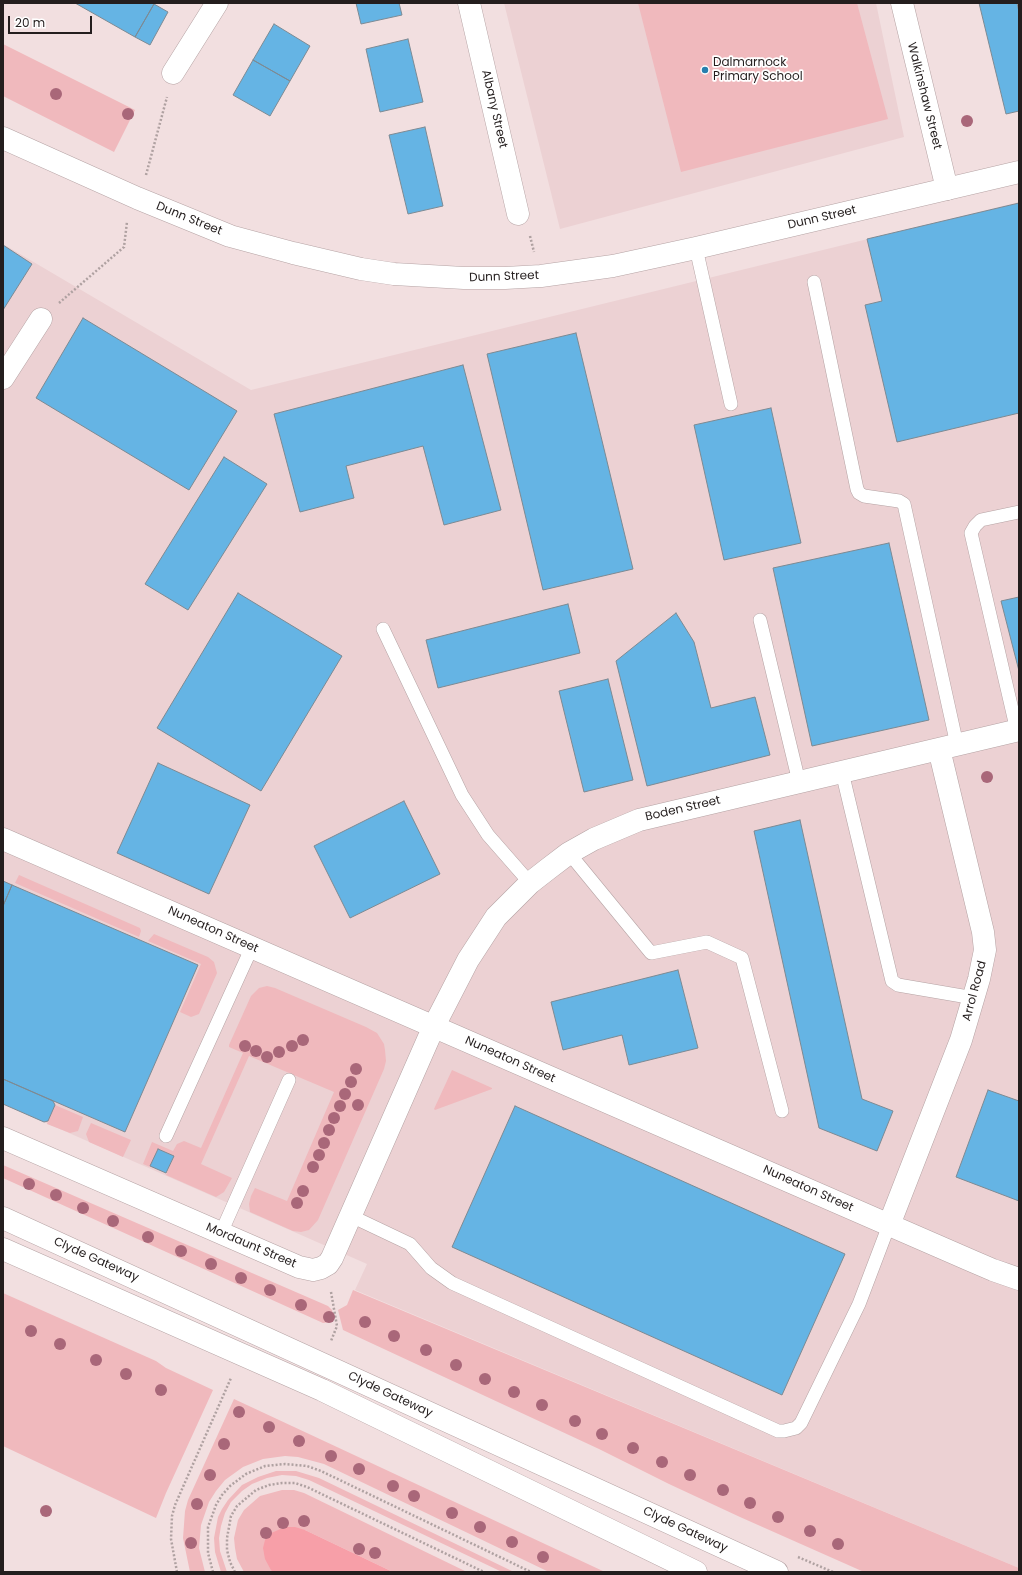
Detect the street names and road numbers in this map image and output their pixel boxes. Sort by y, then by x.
street label: Walkinshaw Street [904,41,944,151]
street label: Albany Street [478,68,510,150]
street label: Dunn Street [154,199,224,239]
street label: Dunn Street [786,203,858,233]
street label: Dunn Street [469,269,539,285]
street label: Boden Street [644,793,722,825]
street label: Nuneaton Street [166,904,260,956]
street label: Arrol Road [960,959,990,1023]
street label: Nuneaton Street [463,1034,557,1086]
street label: Nuneaton Street [761,1163,855,1215]
street label: Mordaunt Street [204,1220,298,1272]
street label: Clyde Gateway [51,1235,141,1285]
street label: Clyde Gateway [345,1369,435,1421]
street label: Clyde Gateway [640,1504,730,1556]

